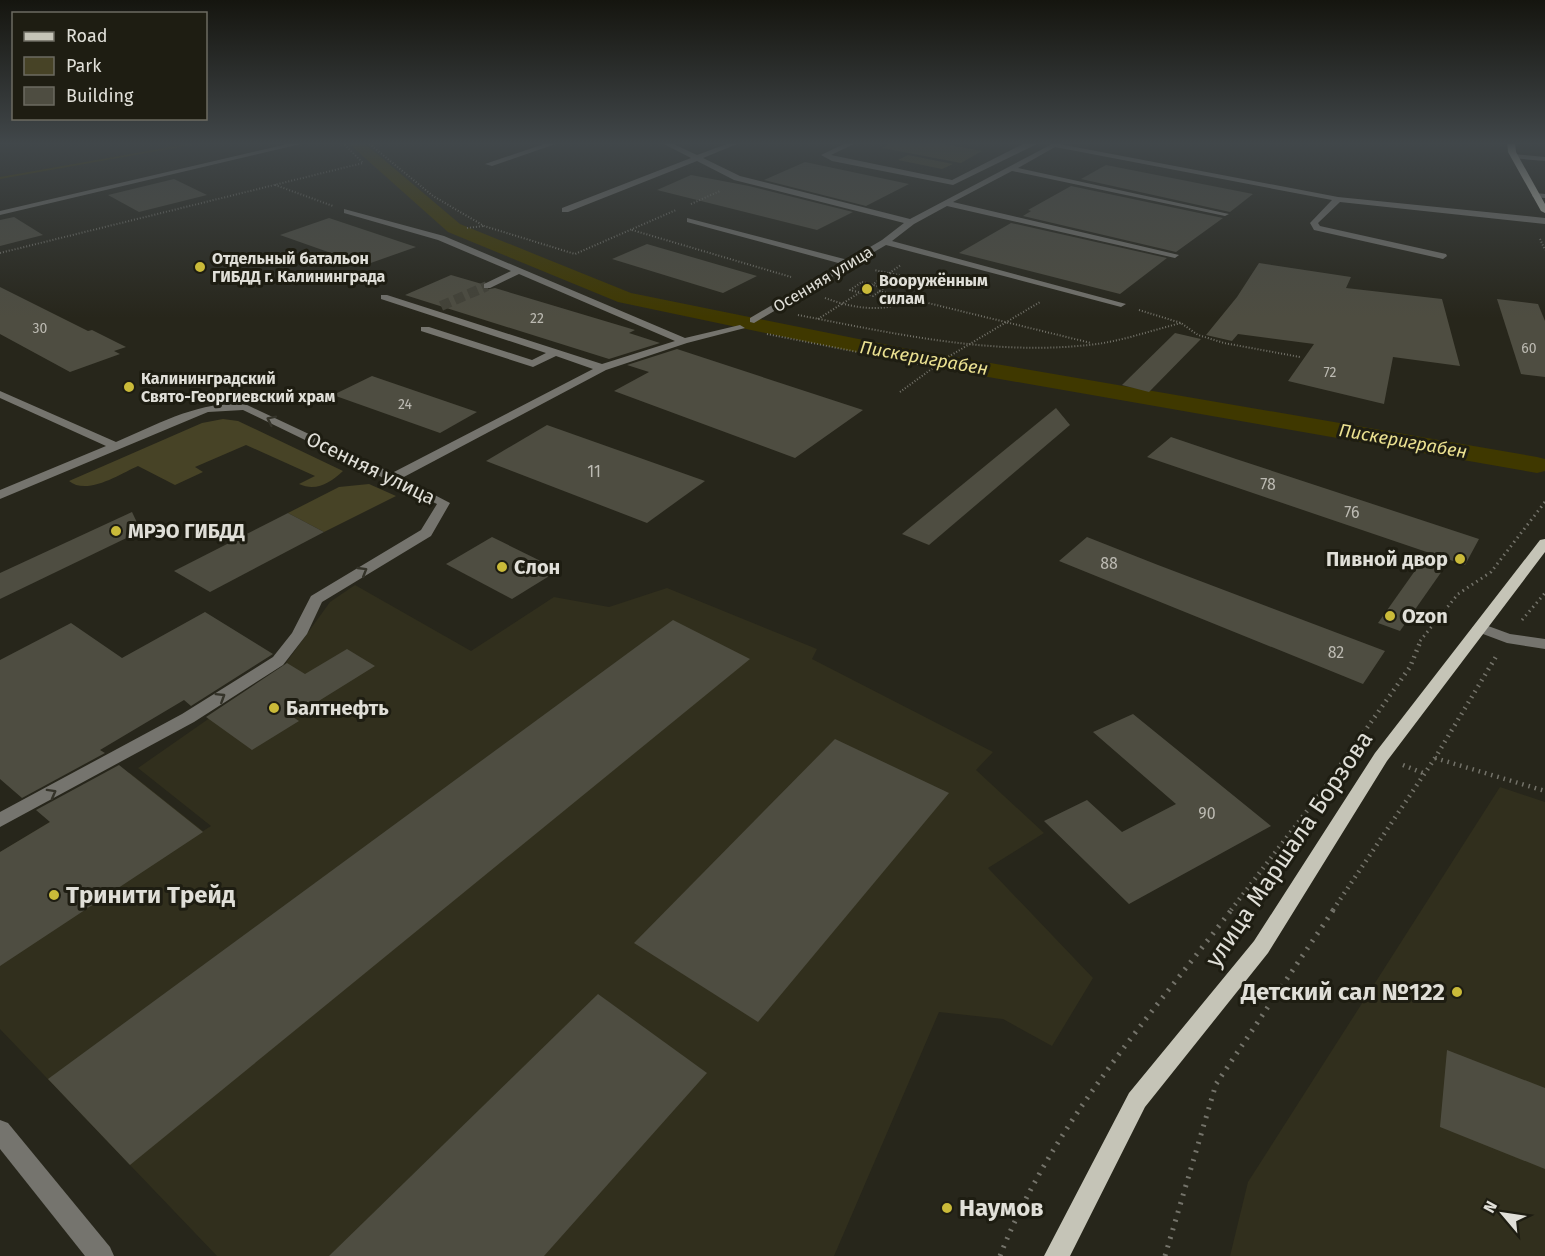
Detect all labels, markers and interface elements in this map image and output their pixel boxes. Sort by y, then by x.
legend [12,12,207,120]
text: Road [66,25,108,47]
text: Park [66,55,102,77]
text: Building [66,85,134,107]
street label: Осенняя улица [770,242,876,316]
place label: Отдельный батальон ГИБДД г. Калининграда [212,249,386,286]
marker: Отдельный батальон ГИБДД г. Калининграда [193,260,207,274]
place label: Вооружённым силам [879,271,988,308]
marker: Вооружённым силам [860,282,874,296]
house number: 22 [530,310,544,327]
house number: 30 [33,320,48,337]
water label: Пискериграбен [858,336,990,380]
house number: 60 [1521,340,1537,357]
house number: 72 [1324,364,1337,381]
place label: Калининградский Свято-Георгиевский храм [141,369,336,406]
marker: Калининградский Свято-Георгиевский храм [122,380,136,394]
house number: 24 [398,396,413,413]
one-way arrow [267,416,278,428]
water label: Пискериграбен [1337,419,1469,463]
street label: Осенняя улица [303,426,439,510]
house number: 11 [587,462,601,481]
house number: 78 [1260,475,1276,494]
house number: 76 [1344,503,1360,522]
place label: МРЭО ГИБДД [128,519,245,543]
marker: МРЭО ГИБДД [109,524,123,538]
place label: Пивной двор [1326,547,1448,571]
marker: Пивной двор [1453,552,1467,566]
house number: 88 [1100,554,1118,573]
place label: Слон [514,555,560,579]
marker: Слон [495,560,509,574]
one-way arrow [357,566,367,578]
place label: Ozon [1402,604,1448,628]
marker: Ozon [1383,609,1397,623]
house number: 82 [1328,643,1344,662]
one-way arrow [215,693,226,704]
place label: Балтнефть [286,696,389,720]
marker: Балтнефть [267,701,281,715]
street label: улица Маршала Борзова [1200,726,1378,972]
one-way arrow [46,789,56,800]
house number: 90 [1198,804,1216,823]
place label: Тринити Трейд [66,881,236,909]
marker: Тринити Трейд [47,888,61,902]
place label: Детский сал №122 [1240,978,1445,1006]
marker: Детский сал №122 [1450,985,1464,999]
north arrow [1473,1184,1533,1244]
place label: Наумов [959,1194,1044,1222]
text: N [1479,1198,1501,1216]
marker: Наумов [940,1201,954,1215]

